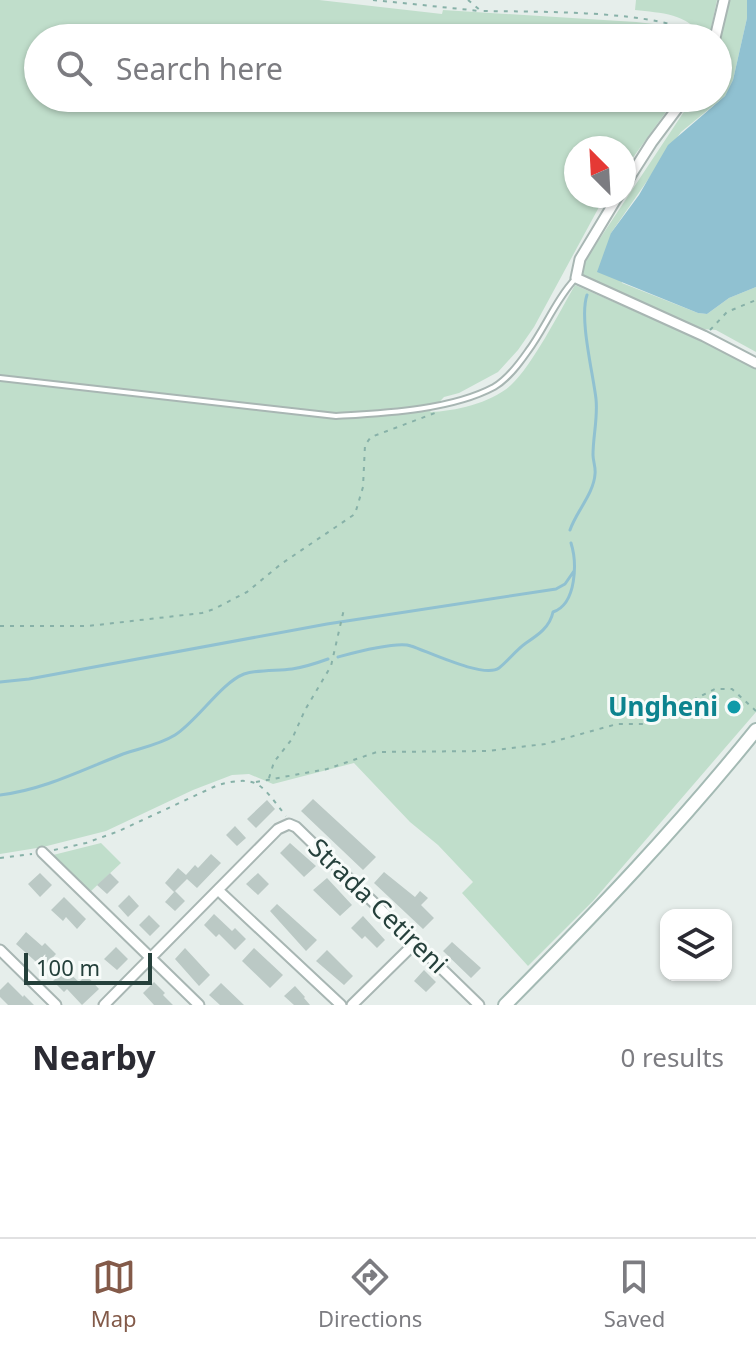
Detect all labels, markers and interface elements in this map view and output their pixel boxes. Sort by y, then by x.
search box [24,24,732,112]
icon: search [52,46,96,90]
text: Search here [116,48,283,89]
north arrow [564,136,636,208]
place label: Ungheni [608,688,718,724]
marker: Ungheni [725,698,743,716]
street label: Strada Cetireni [301,830,456,981]
map controls [660,909,732,981]
button: layers [660,909,732,981]
scale bar [24,949,152,985]
text: 100 m [36,952,100,982]
text: Nearby [32,1034,156,1080]
text: 0 results [620,1039,724,1075]
tab: Map [91,1255,137,1333]
tab: Directions [318,1255,422,1333]
tab: Saved [604,1255,665,1333]

